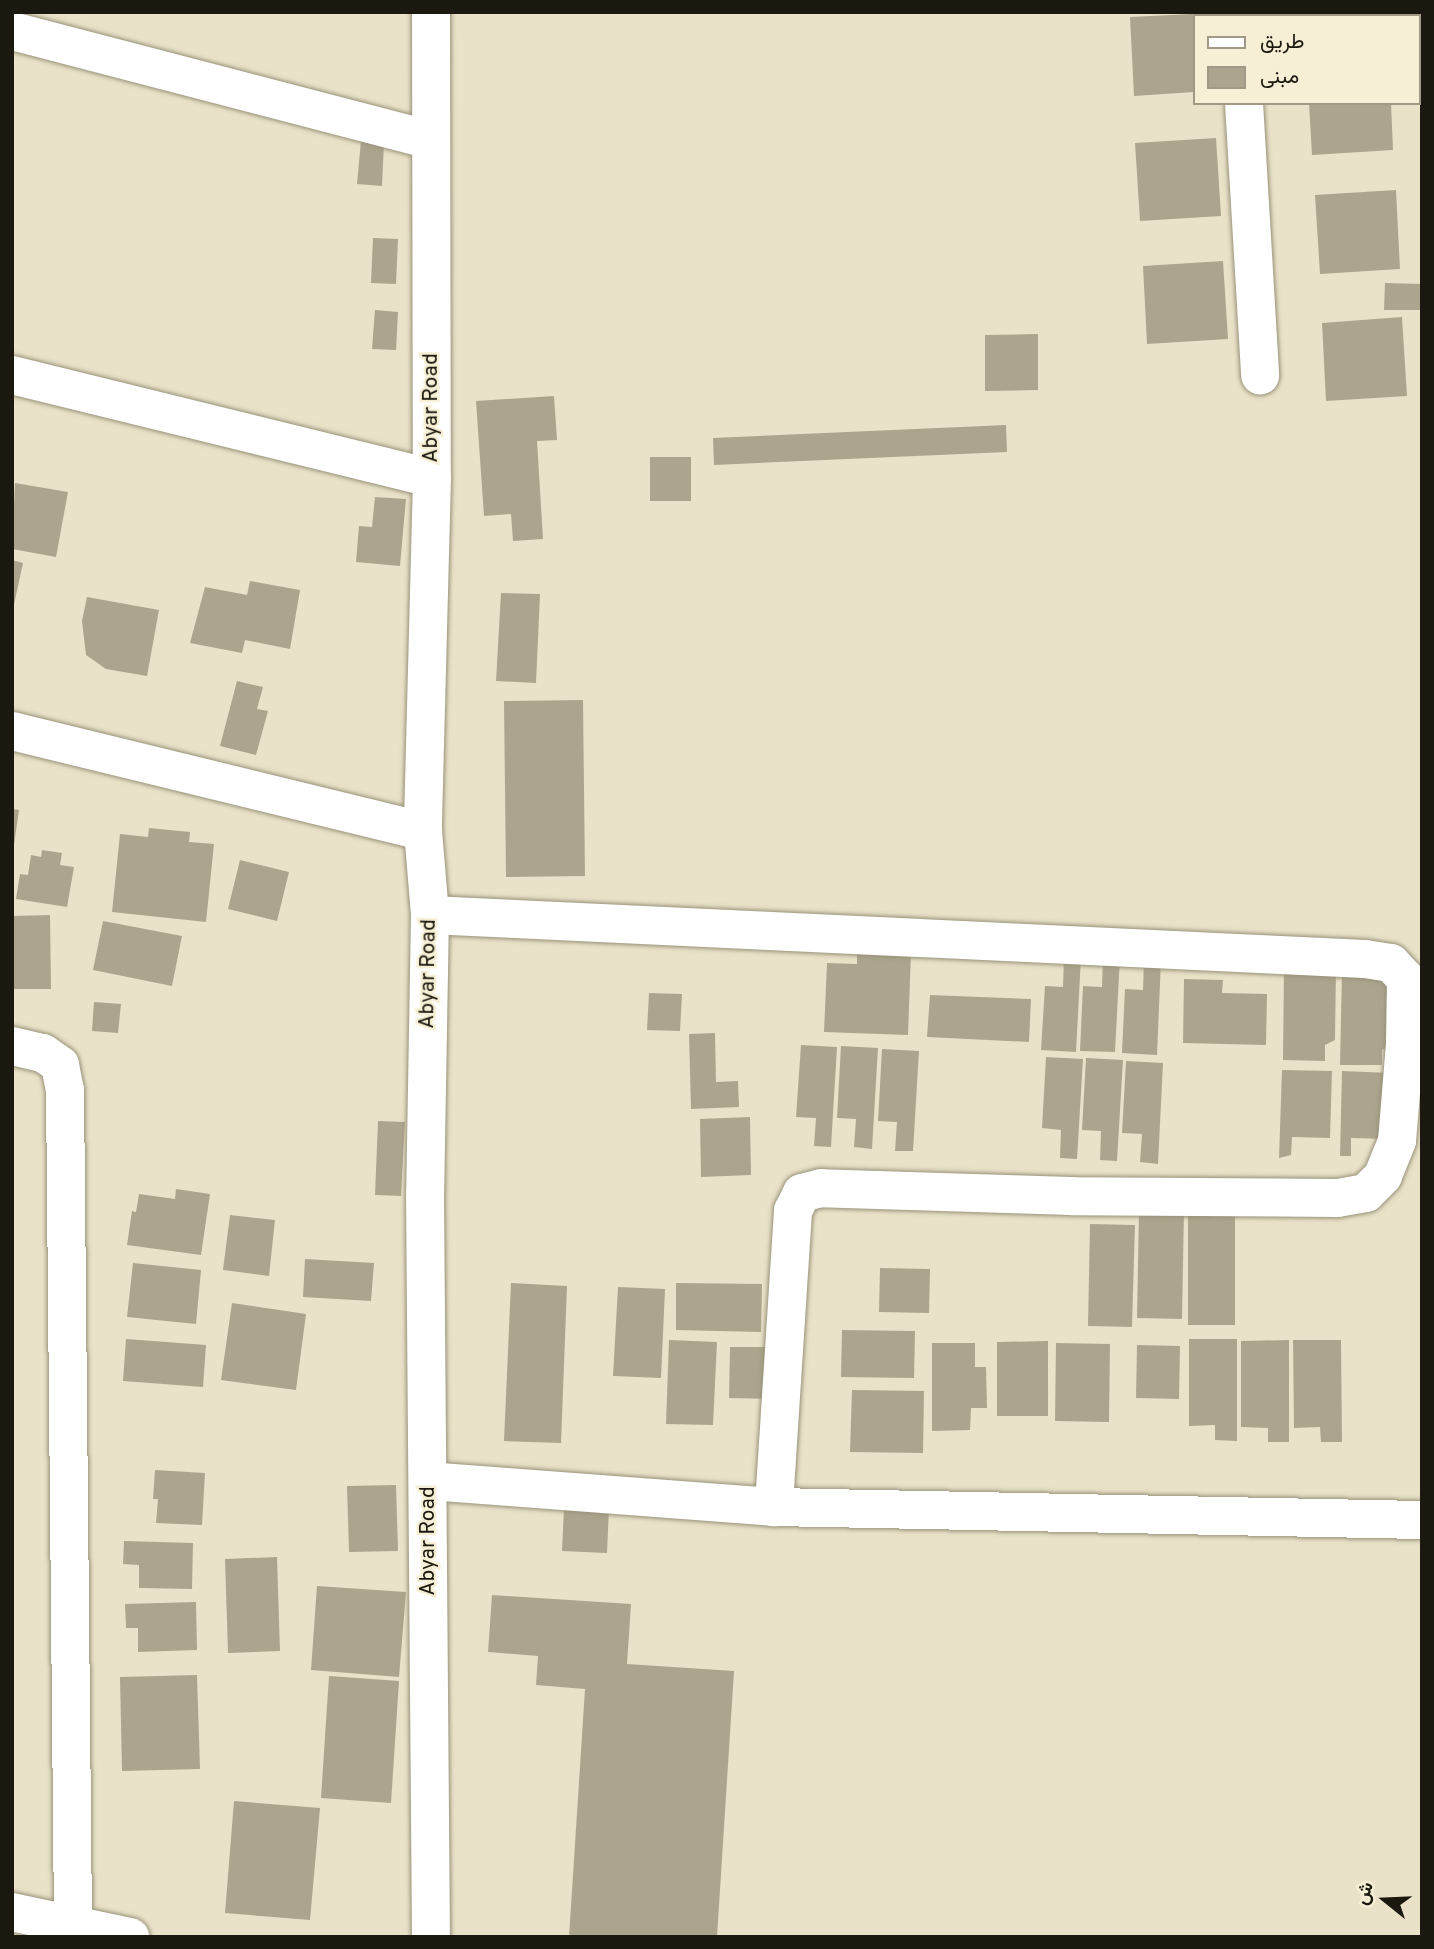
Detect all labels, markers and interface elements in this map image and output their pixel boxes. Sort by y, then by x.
legend [1192,14,1420,105]
text: طريق [1260,29,1305,56]
text: مبنى [1260,64,1299,91]
street label: Abyar Road [419,353,445,463]
street label: Abyar Road [415,919,443,1029]
street label: Abyar Road [416,1486,442,1596]
north arrow [1350,1865,1420,1935]
text: ش [1350,1879,1380,1908]

